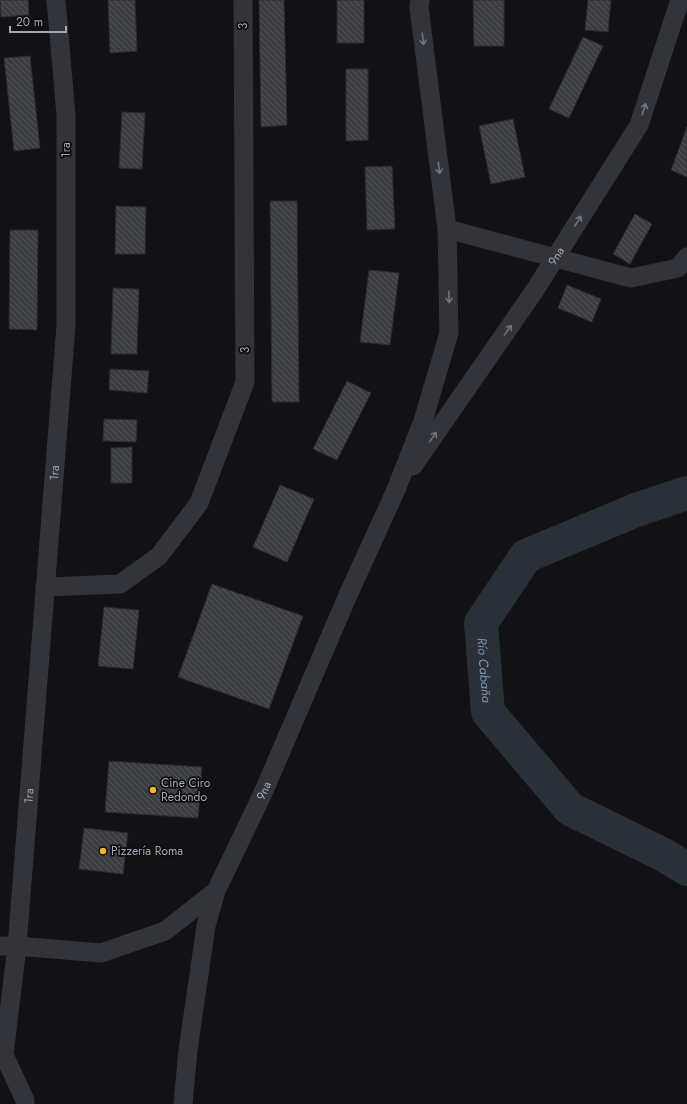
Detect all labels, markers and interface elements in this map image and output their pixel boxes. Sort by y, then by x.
scale bar [10,8,66,34]
text: 20 m [16,13,43,31]
street label: 3 [234,22,252,29]
one-way arrow [419,32,427,45]
one-way arrow [641,103,648,116]
street label: 1ra [57,142,75,158]
one-way arrow [435,161,443,174]
one-way arrow [575,215,583,227]
street label: 9na [544,243,569,269]
one-way arrow [445,290,452,303]
one-way arrow [504,325,512,336]
street label: 3 [236,346,254,353]
one-way arrow [429,432,437,443]
street label: 1ra [45,464,64,481]
water label: Río Cabaña [472,637,496,703]
place label: Cine Ciro Redondo [161,774,211,806]
street label: 9na [252,778,276,803]
marker: Cine Ciro Redondo [148,785,158,795]
street label: 1ra [19,787,38,804]
place label: Pizzería Roma [111,842,183,860]
marker: Pizzería Roma [98,846,108,856]

